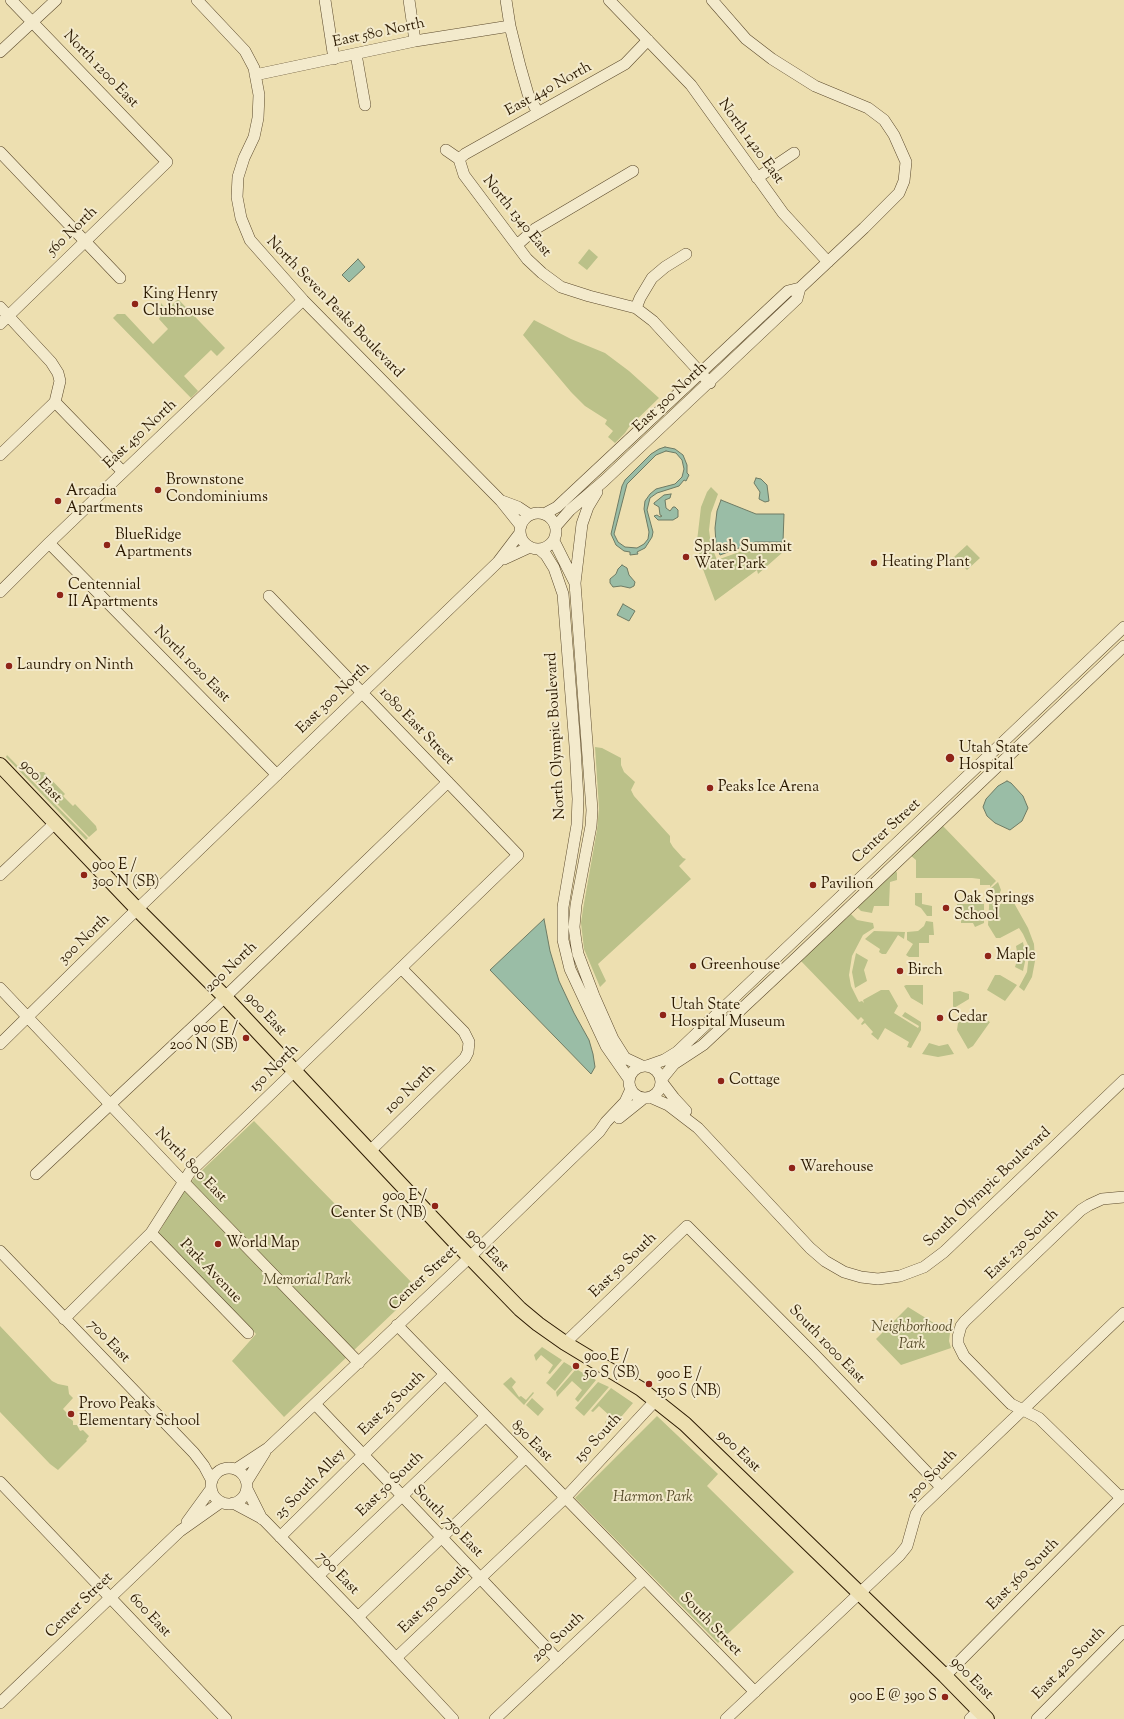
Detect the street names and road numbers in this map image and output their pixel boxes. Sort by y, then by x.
street label: East 580 North [331,15,427,53]
street label: North 1200 East [58,27,142,113]
street label: East 440 North [503,59,595,121]
street label: North 1420 East [713,96,787,188]
street label: North 1340 East [478,173,554,261]
street label: 560 North [44,204,102,260]
street label: North Seven Peaks Boulevard [262,234,406,382]
street label: East 300 North [630,359,712,437]
street label: East 450 North [101,397,181,473]
street label: North 1020 East [149,623,233,707]
street label: North Olympic Boulevard [544,652,570,820]
street label: East 300 North [294,660,374,738]
street label: 1080 East Street [375,685,457,769]
street label: 900 East [15,757,65,807]
street label: Center Street [849,796,925,868]
street label: 300 North [56,911,114,969]
street label: 200 North [202,939,262,997]
street label: 900 East [240,989,290,1041]
street label: 150 North [247,1041,303,1097]
street label: 100 North [382,1061,440,1119]
street label: South Olympic Boulevard [921,1124,1055,1252]
street label: North 800 East [150,1125,230,1207]
street label: East 230 South [983,1206,1063,1284]
street label: 900 East [462,1226,512,1276]
street label: East 50 South [587,1230,661,1302]
street label: Park Avenue [175,1236,245,1308]
street label: Center Street [386,1243,462,1315]
street label: South 1000 East [784,1302,868,1388]
street label: 700 East [83,1317,133,1367]
street label: East 25 South [356,1368,430,1440]
street label: 150 South [572,1411,626,1467]
street label: 850 East [507,1418,555,1466]
street label: 900 East [713,1427,763,1477]
street label: 25 South Alley [272,1446,350,1524]
street label: 300 South [904,1446,962,1506]
street label: East 50 South [354,1449,428,1521]
street label: South 750 East [408,1482,486,1562]
street label: East 360 South [984,1535,1064,1615]
street label: 700 East [312,1549,362,1599]
street label: East 150 South [396,1562,474,1638]
street label: Center Street [42,1569,118,1643]
street label: South Street [675,1589,745,1661]
street label: 600 East [124,1590,174,1642]
street label: 200 South [529,1609,589,1667]
street label: East 420 South [1030,1624,1110,1704]
street label: 900 East [946,1654,996,1704]

